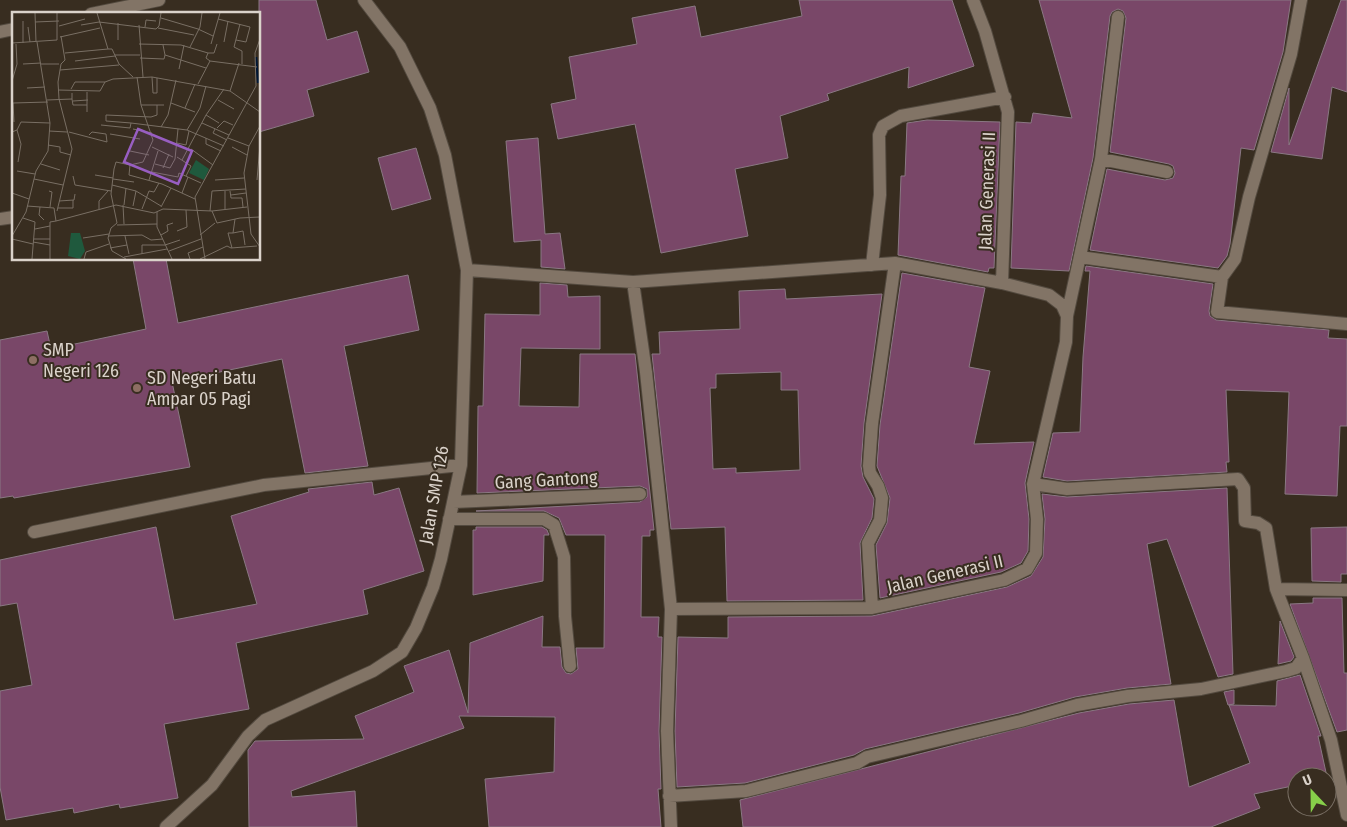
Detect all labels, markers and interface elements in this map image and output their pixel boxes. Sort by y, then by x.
inset map [12,12,260,260]
street label: Jalan Generasi II [974,131,1000,251]
place label: SMP Negeri 126 [43,339,119,382]
marker: SMP Negeri 126 [27,354,39,366]
place label: SD Negeri Batu Ampar 05 Pagi [147,367,257,410]
marker: SD Negeri Batu Ampar 05 Pagi [131,382,143,394]
street label: Jalan SMP 126 [414,444,454,546]
street label: Gang Gantong [494,466,599,494]
street label: Jalan Generasi II [885,550,1005,598]
north arrow [1287,767,1337,817]
text: U [1300,771,1314,790]

